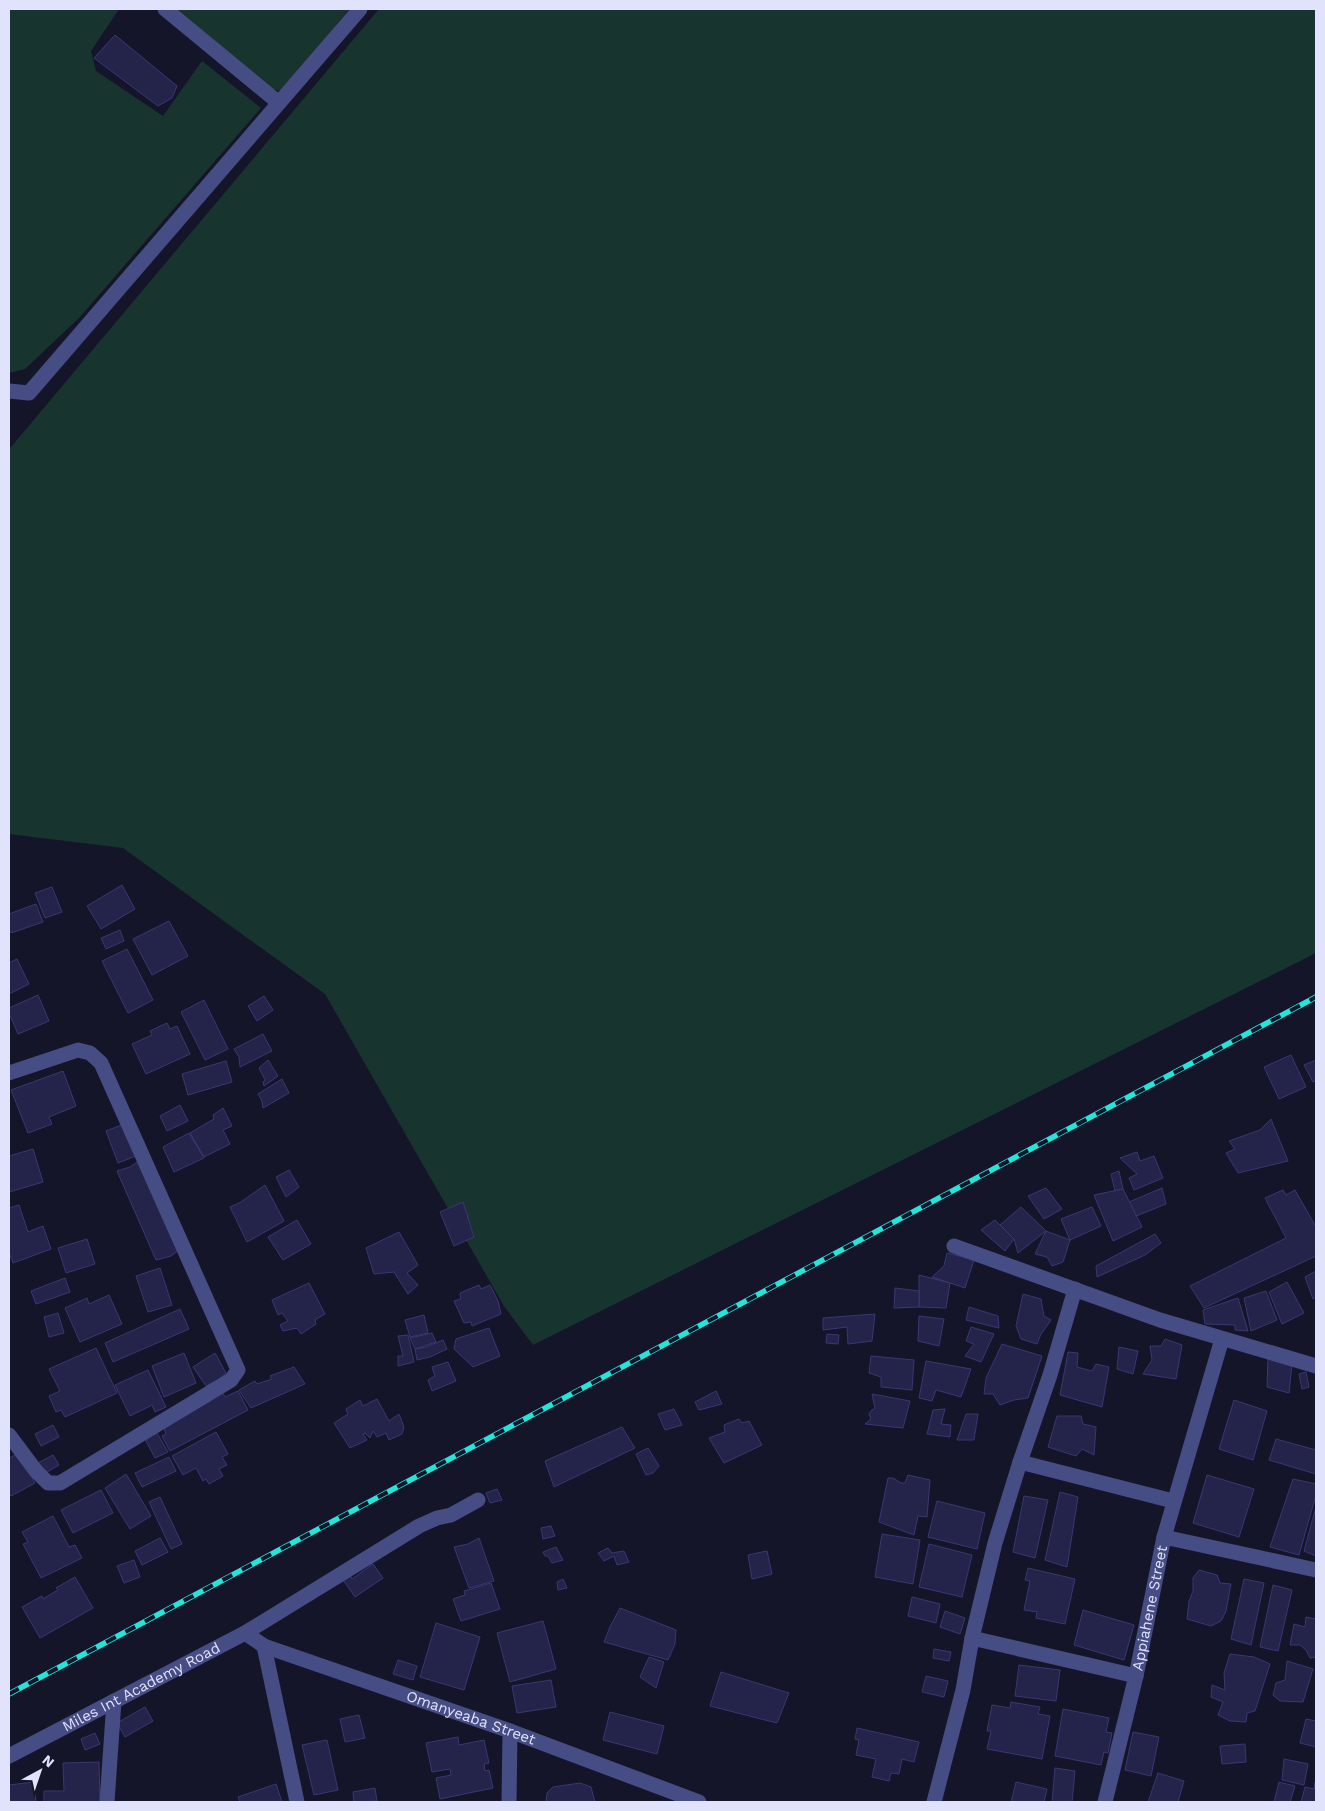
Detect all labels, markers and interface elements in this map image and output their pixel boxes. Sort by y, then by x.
street label: Appiahene Street [1128,1543,1171,1672]
street label: Miles Int Academy Road [59,1639,223,1736]
street label: Omanyeaba Street [404,1687,539,1749]
north arrow [15,1746,65,1796]
text: N [39,1752,57,1771]

